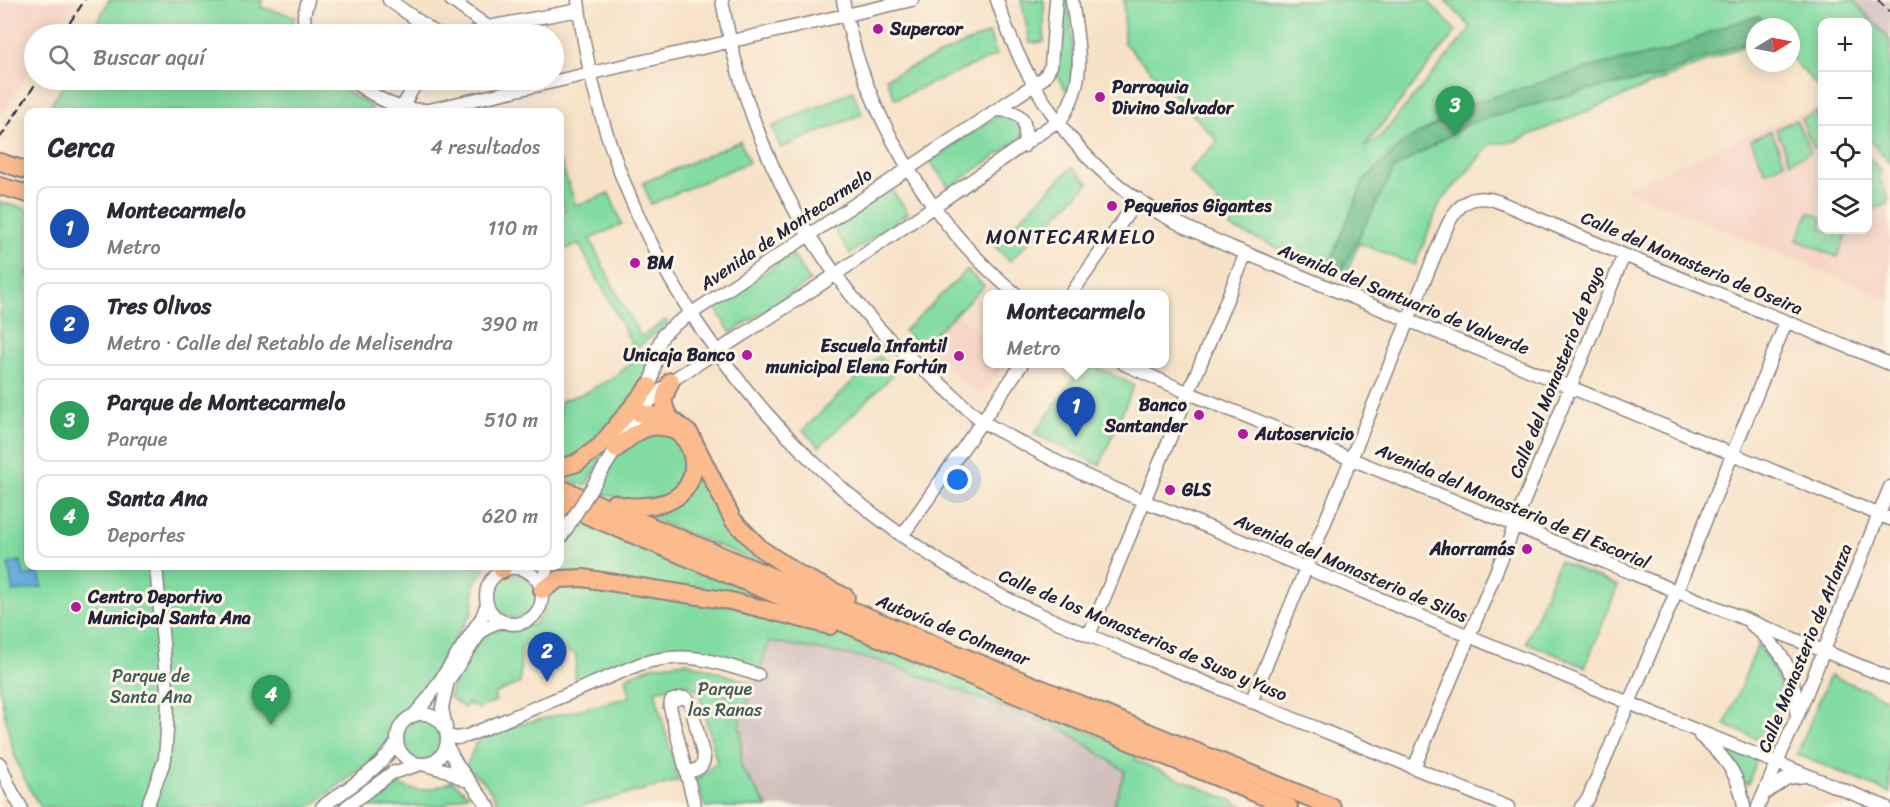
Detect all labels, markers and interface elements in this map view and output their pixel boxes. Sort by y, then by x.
place label: Supercor [889,13,964,45]
north arrow [1746,18,1800,72]
map controls [1818,18,1872,234]
button: + [1818,18,1872,72]
marker: Supercor [871,22,885,36]
search box [24,24,564,90]
text: Buscar aquí [93,38,205,77]
icon: search [45,41,78,74]
place label: Parroquia Divino Salvador [1112,71,1235,124]
button: − [1818,72,1872,126]
pin: 3 [1436,86,1474,136]
marker: Parroquia Divino Salvador [1093,90,1107,104]
text: Cerca [48,124,114,170]
button: locate [1818,126,1872,180]
text: 4 resultados [431,130,540,165]
street label: Avenida de Montecarmelo [692,159,879,299]
button: layers [1818,180,1872,234]
place label: Pequeños Gigantes [1124,190,1272,222]
text: Montecarmelo [107,191,246,230]
marker: Pequeños Gigantes [1105,199,1119,213]
street label: Calle del Monasterio de Oseira [1576,202,1808,324]
text: 1 [65,211,74,246]
text: 110 m [488,211,538,246]
district label: MONTECARMELO [986,220,1156,255]
text: Metro [107,230,161,265]
street label: Avenida del Santuario de Valverde [1273,233,1535,364]
place label: BM [647,247,674,279]
marker: BM [628,256,642,270]
street label: Calle del Monasterio de Poyo [1500,261,1614,483]
text: Tres Olivos [107,287,211,326]
popup [983,290,1169,368]
text: Montecarmelo [1007,292,1145,331]
text: 2 [64,307,75,342]
text: 390 m [482,307,538,342]
text: Metro · Calle del Retablo de Melisendra [107,326,453,361]
place label: Escuela Infantil municipal Elena Fortún [765,330,948,383]
text: Metro [1007,331,1060,366]
place label: Unicaja Banco [623,339,736,371]
marker: Unicaja Banco [740,348,754,362]
marker: Escuela Infantil municipal Elena Fortún [952,349,966,363]
text: Parque de Montecarmelo [107,383,345,422]
pin: 1 [1056,388,1096,437]
place label: Banco Santander [1104,389,1189,442]
text: 3 [64,403,75,438]
text: 510 m [484,403,538,438]
marker: Banco Santander [1192,408,1206,422]
place label: Autoservicio [1254,418,1354,450]
text: Parque [107,422,167,457]
marker: Autoservicio [1236,427,1250,441]
street label: Avenida del Monasterio de El Escorial [1370,433,1656,579]
your location [943,465,972,494]
place label: GLS [1181,474,1212,506]
text: Santa Ana [107,479,208,518]
marker: GLS [1163,483,1177,497]
text: 4 [63,499,76,534]
text: 620 m [482,499,538,534]
street label: Avenida del Monasterio de Silos [1228,504,1473,632]
text: Deportes [107,518,185,553]
place label: Ahorramás [1429,533,1516,565]
street label: Calle Monasterio de Arlanza [1748,539,1862,757]
marker: Ahorramás [1520,542,1534,556]
street label: Calle de los Monasterios de Suso y Yuso [993,559,1293,711]
place label: Centro Deportivo Municipal Santa Ana [87,581,251,634]
street label: Autovía de Colmenar [870,584,1036,676]
marker: Centro Deportivo Municipal Santa Ana [69,600,83,614]
pin: 2 [528,632,566,682]
park label: Parque de Santa Ana [110,660,192,713]
park label: Parque las Ranas [688,673,763,726]
pin: 4 [252,676,290,725]

